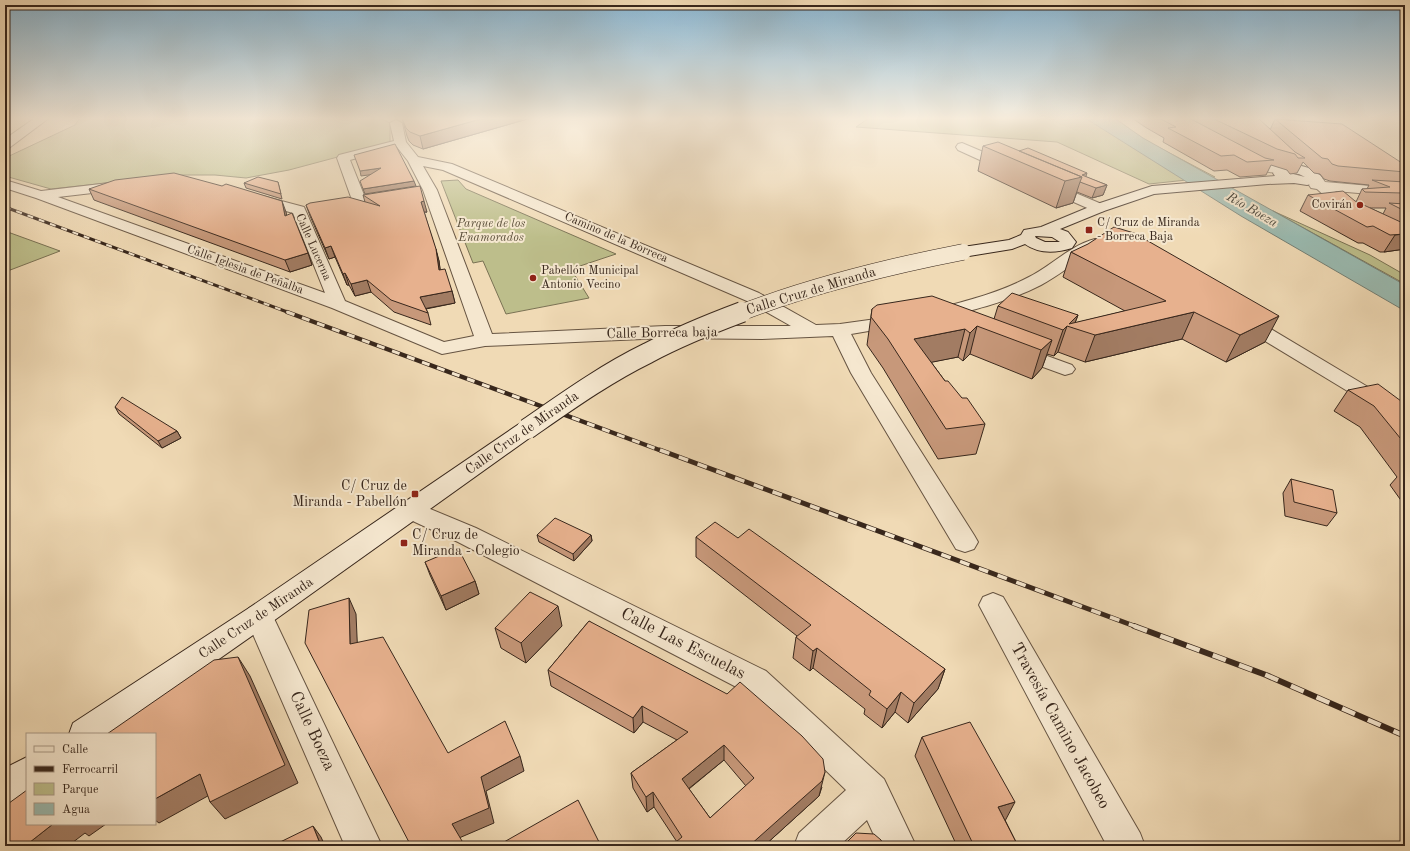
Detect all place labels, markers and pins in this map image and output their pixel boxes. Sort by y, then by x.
place label: Covirán [1312,199,1353,211]
marker: Covirán [1355,200,1365,210]
place label: C/ Cruz de Miranda - Borreca Baja [1097,217,1200,243]
marker: C/ Cruz de Miranda - Borreca Baja [1084,225,1094,235]
place label: Pabellón Municipal Antonio Vecino [541,265,639,291]
marker: Pabellón Municipal Antonio Vecino [528,273,538,283]
place label: C/ Cruz de Miranda - Pabellón [293,479,407,509]
marker: C/ Cruz de Miranda - Pabellón [410,489,420,499]
place label: C/ Cruz de Miranda - Colegio [412,528,520,558]
marker: C/ Cruz de Miranda - Colegio [399,538,409,548]

